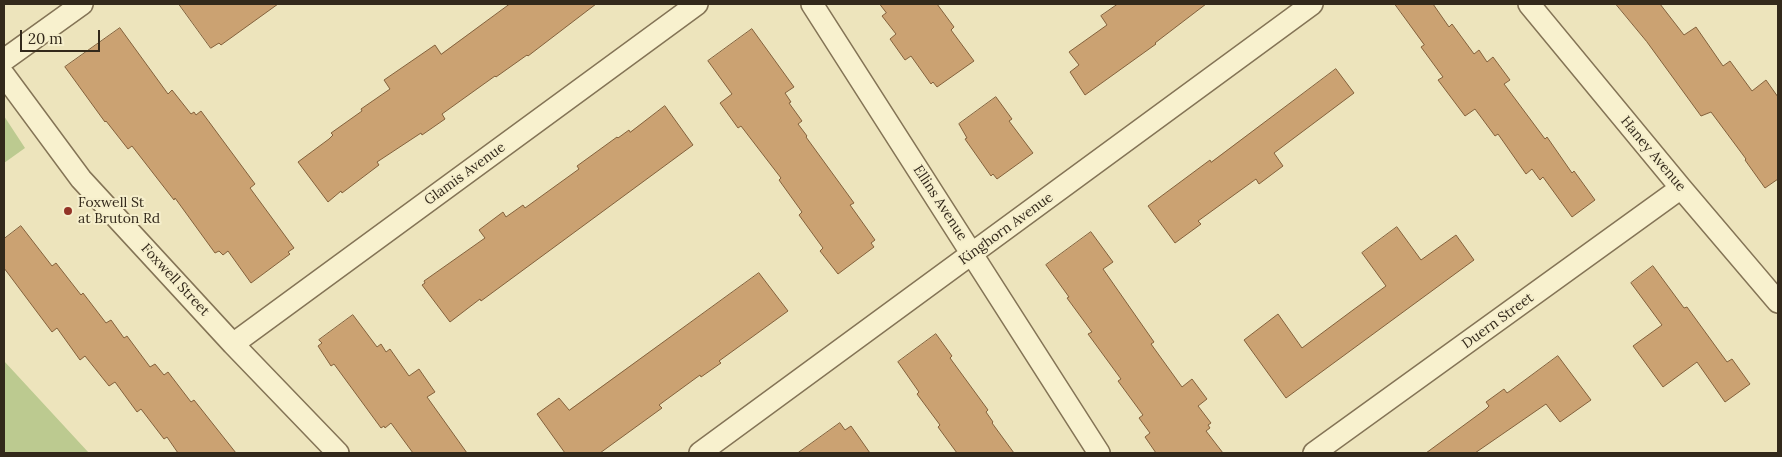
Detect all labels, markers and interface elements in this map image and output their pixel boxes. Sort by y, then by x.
scale bar [22,20,102,52]
text: 20 m [28,29,63,48]
street label: Haney Avenue [1617,113,1689,195]
street label: Glamis Avenue [421,139,509,209]
street label: Ellins Avenue [909,162,971,244]
street label: Kinghorn Avenue [956,189,1056,269]
place label: Foxwell St at Bruton Rd [78,195,160,228]
marker: Foxwell St at Bruton Rd [62,205,74,217]
street label: Foxwell Street [137,240,213,320]
street label: Duern Street [1459,289,1537,353]

